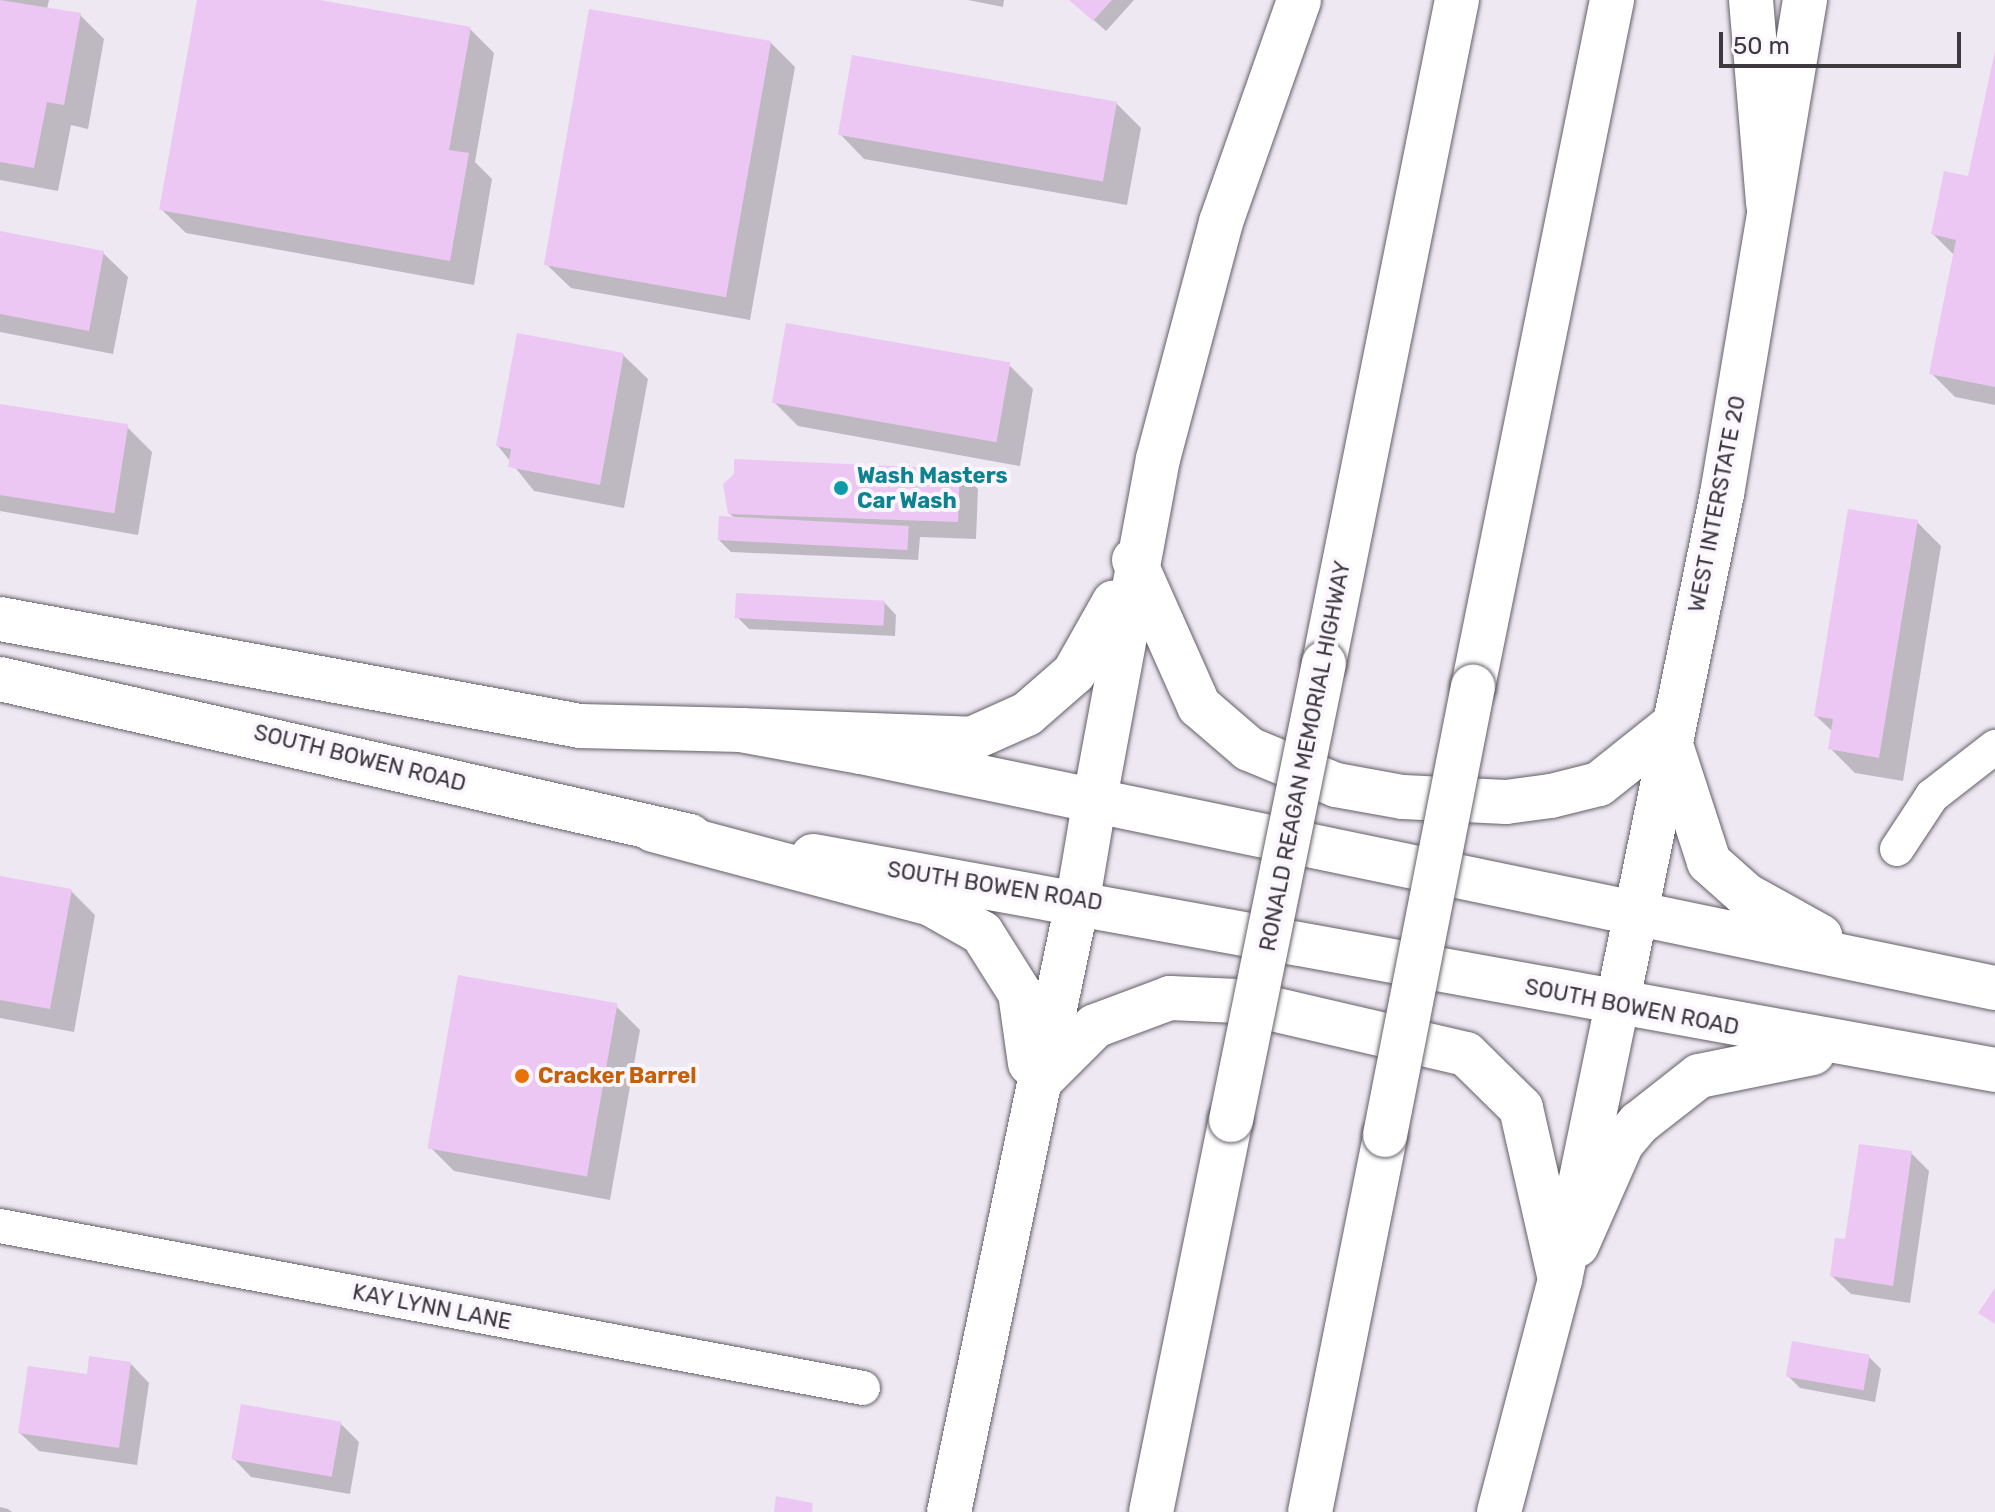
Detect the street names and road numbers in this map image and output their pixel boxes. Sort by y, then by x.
street label: WEST INTERSTATE 20 [1683,393,1751,615]
street label: RONALD REAGAN MEMORIAL HIGHWAY [1254,558,1356,954]
street label: SOUTH BOWEN ROAD [251,719,469,797]
street label: SOUTH BOWEN ROAD [885,856,1105,916]
street label: SOUTH BOWEN ROAD [1523,973,1741,1041]
street label: KAY LYNN LANE [350,1279,514,1335]

